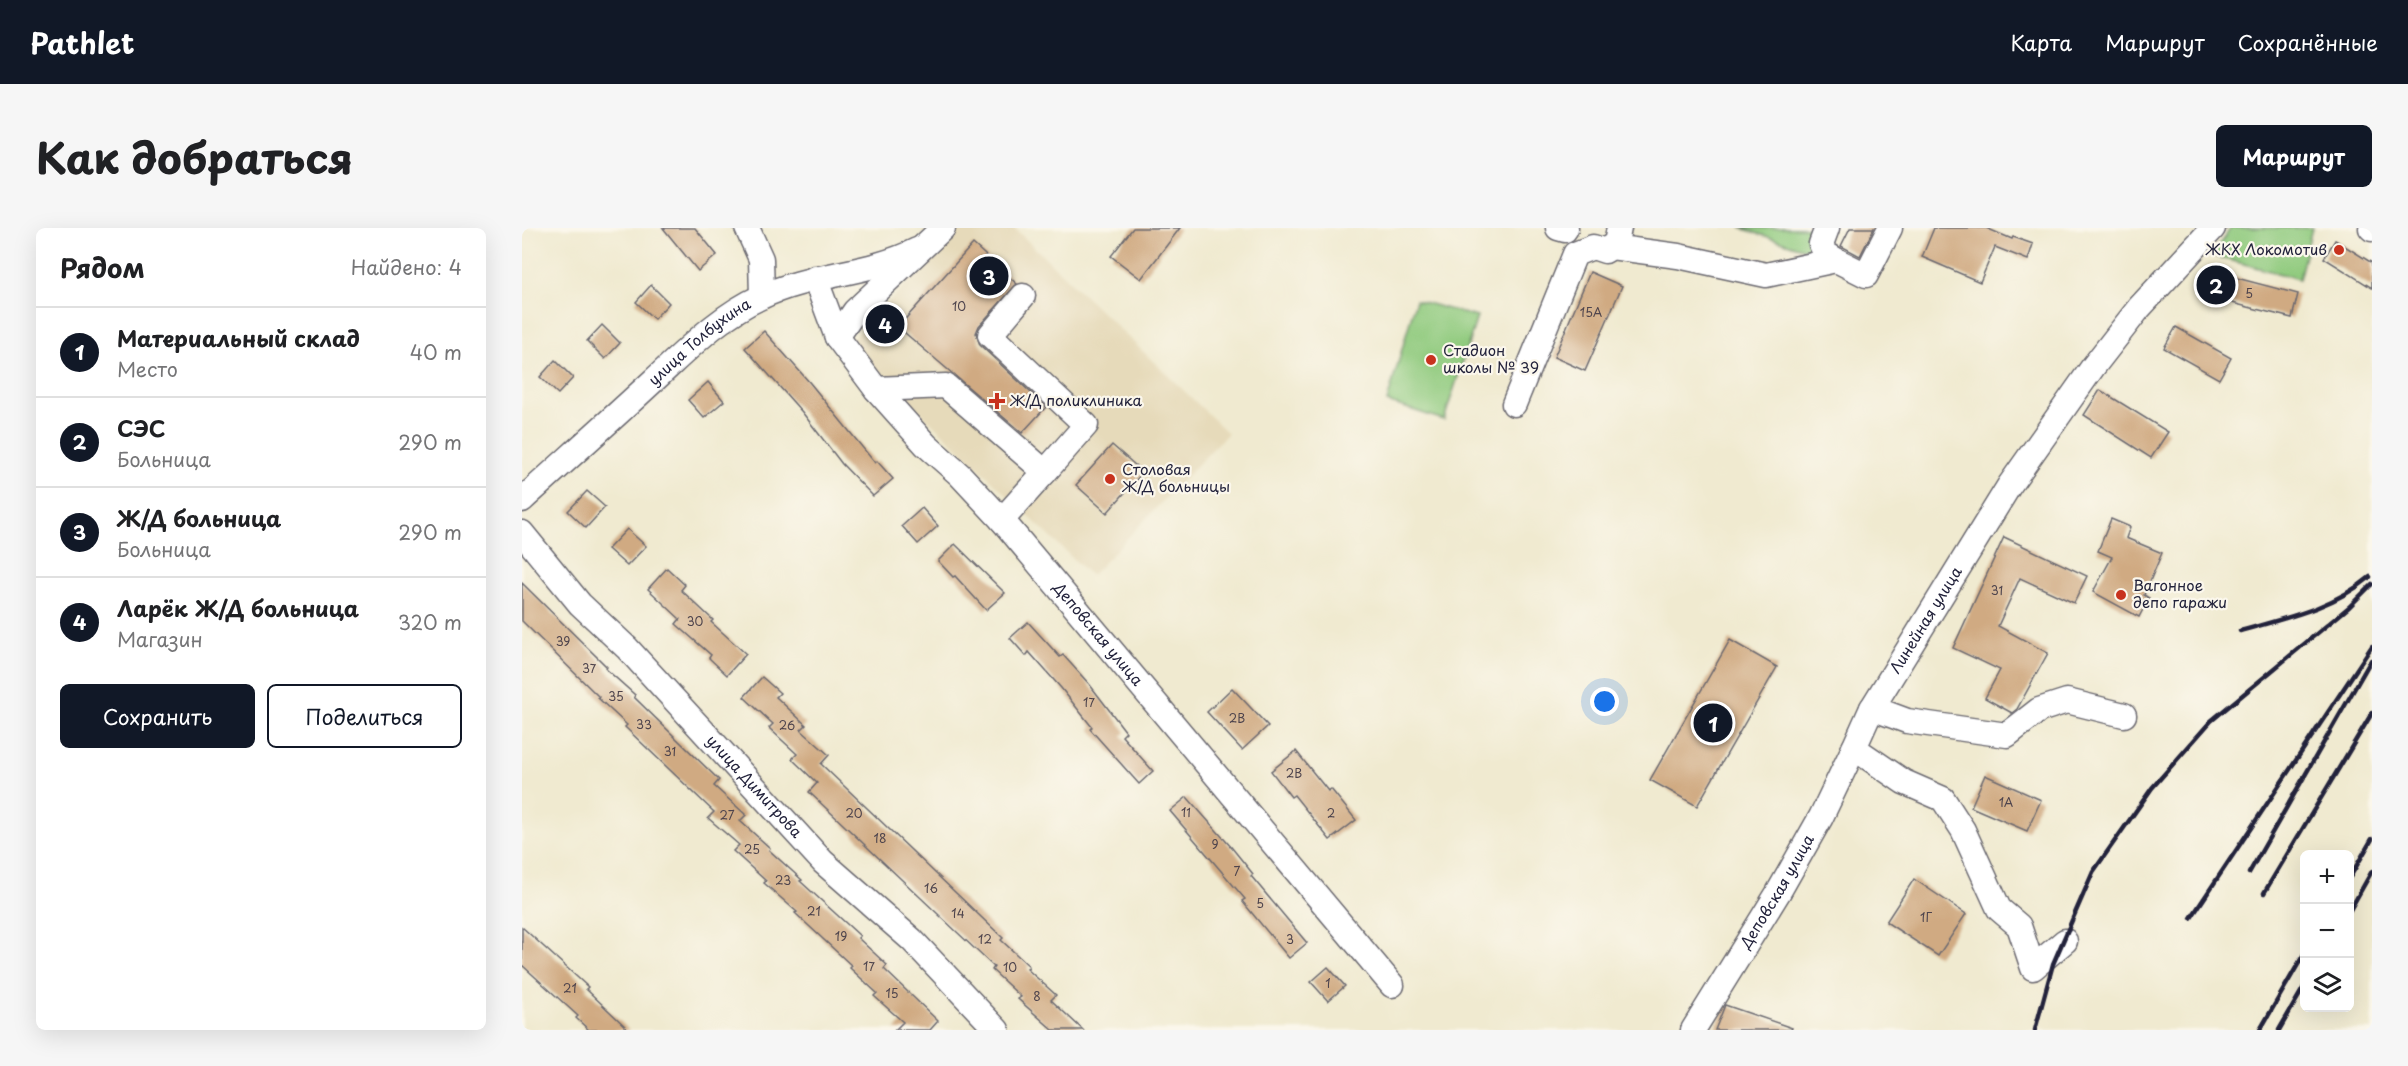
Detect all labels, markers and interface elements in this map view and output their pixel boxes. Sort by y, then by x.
text: Pathlet [30,21,134,64]
text: Карта [2011,26,2072,58]
text: Маршрут [2105,26,2205,58]
text: Сохранённые [2238,26,2378,58]
text: Как добраться [36,125,353,188]
button: Маршрут [2216,125,2372,187]
place label: ЖКХ Локомотив [2205,237,2327,260]
marker: ЖКХ Локомотив [2332,243,2346,257]
text: Рядом [60,248,145,287]
text: Найдено: 4 [351,252,462,282]
pin: 3 [970,254,1008,298]
pin: 2 [2196,262,2236,308]
house number: 5 [2245,284,2253,302]
street label: улица Толбухина [642,291,755,390]
house number: 10 [952,297,966,315]
pin: 4 [866,302,904,346]
house number: 15А [1580,303,1602,321]
text: Материальный склад [117,321,360,354]
text: 1 [75,337,84,367]
text: 40 m [410,337,462,367]
place label: Стадион школы № 39 [1443,338,1539,378]
marker: Стадион школы № 39 [1424,353,1438,367]
text: Место [117,354,178,384]
place label: Ж/Д поликлиника [1009,388,1143,411]
marker: Ж/Д поликлиника [988,392,1006,410]
text: СЭС [117,411,166,444]
text: 2 [72,427,87,457]
text: 290 m [398,427,462,457]
text: Больница [117,444,211,474]
place label: Столовая Ж/Д больницы [1121,457,1230,497]
marker: Столовая Ж/Д больницы [1103,472,1117,486]
text: Ж/Д больница [117,501,281,534]
text: 3 [73,517,86,547]
text: 290 m [398,517,462,547]
text: Больница [117,534,211,564]
street label: Линейная улица [1883,561,1967,677]
place label: Вагонное депо гаражи [2133,573,2227,613]
street label: Деповская улица [1048,576,1150,691]
house number: 31 [1991,581,2003,599]
marker: Вагонное депо гаражи [2114,588,2128,602]
text: Ларёк Ж/Д больница [117,591,359,624]
text: 4 [73,607,86,637]
text: 320 m [398,607,462,637]
house number: 30 [687,612,704,630]
text: Магазин [117,624,203,654]
house number: 39 [556,632,570,650]
house number: 37 [582,659,597,677]
button: Сохранить [60,684,255,748]
button: Поделиться [267,684,462,748]
house number: 35 [608,687,624,705]
your location [1590,687,1619,716]
house number: 17 [1083,693,1095,711]
pin: 1 [1694,700,1732,746]
house number: 2В [1229,709,1245,727]
house number: 33 [636,715,652,733]
house number: 26 [779,716,795,734]
street label: улица Димитрова [702,729,809,843]
house number: 31 [664,742,676,760]
house number: 2В [1286,764,1302,782]
house number: 1А [1999,793,2013,811]
house number: 11 [1181,803,1191,821]
house number: 20 [845,804,863,822]
house number: 2 [1327,804,1335,822]
house number: 27 [720,806,735,824]
house number: 18 [874,829,886,847]
street label: Деповская улица [1733,829,1819,953]
house number: 9 [1211,835,1219,853]
house number: 25 [744,840,760,858]
map controls [2300,850,2354,1012]
button: + [2300,850,2354,904]
house number: 7 [1234,862,1241,880]
house number: 23 [775,871,791,889]
house number: 16 [924,879,938,897]
house number: 5 [1256,894,1264,912]
house number: 21 [807,902,821,920]
house number: 14 [951,904,965,922]
button: − [2300,904,2354,958]
house number: 1Г [1920,908,1932,926]
house number: 19 [835,927,847,945]
house number: 12 [978,930,992,948]
house number: 3 [1286,930,1294,948]
house number: 17 [863,957,875,975]
house number: 10 [1003,958,1017,976]
button: layers [2300,958,2354,1012]
house number: 1 [1325,974,1331,992]
house number: 21 [563,979,577,997]
house number: 15 [885,984,899,1002]
house number: 8 [1033,987,1041,1005]

